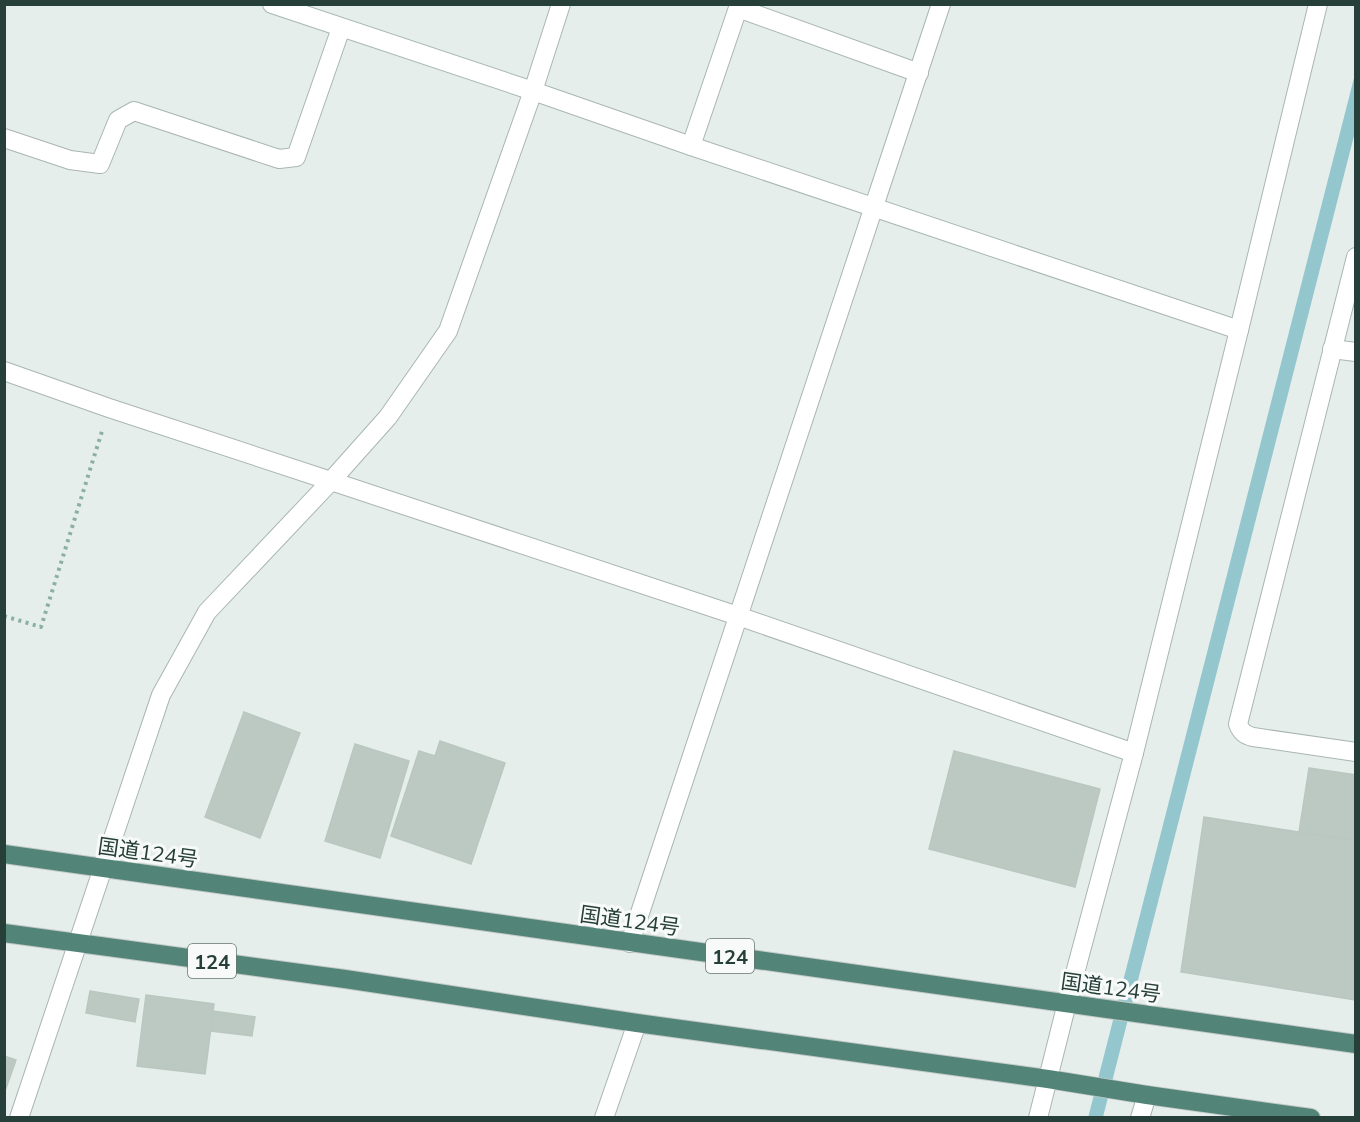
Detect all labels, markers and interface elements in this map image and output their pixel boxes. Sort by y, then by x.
street label: 国道124号 [96,832,200,872]
street label: 国道124号 [578,900,682,940]
road number: 124 [706,939,754,973]
road number: 124 [188,944,236,978]
street label: 国道124号 [1059,967,1163,1007]

